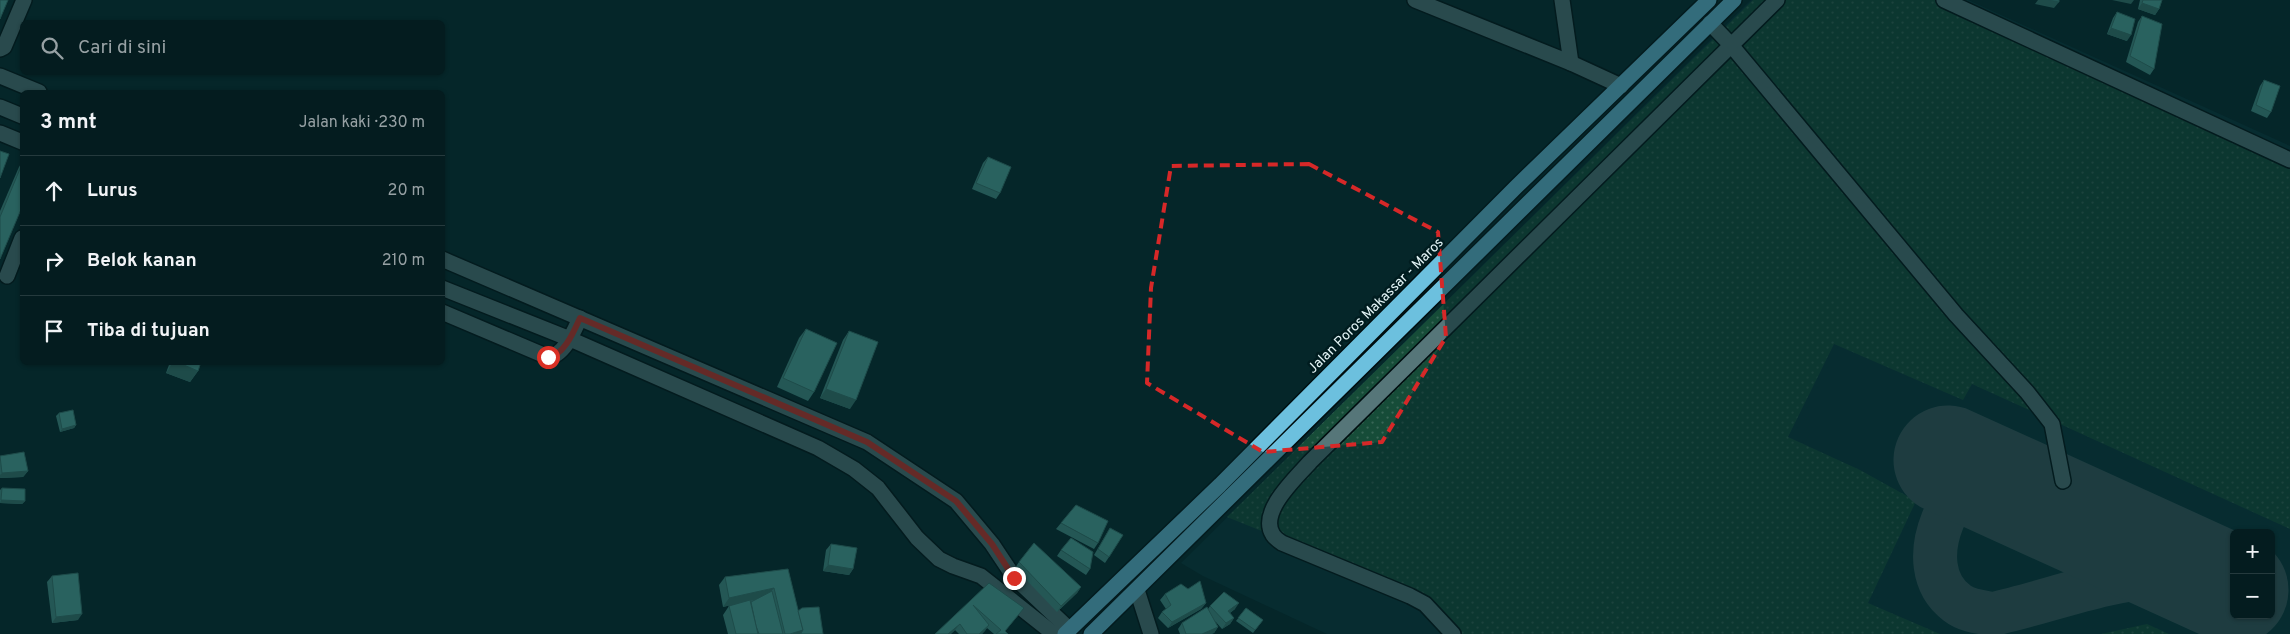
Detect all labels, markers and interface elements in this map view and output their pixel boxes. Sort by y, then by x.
search box [20,20,445,75]
icon: search [38,34,66,62]
text: Cari di sini [78,36,166,60]
text: 3 mnt [40,109,97,136]
text: Jalan kaki · 230 m [299,113,425,133]
icon: ahead [40,177,68,205]
text: Lurus [87,179,138,203]
text: 20 m [388,181,425,201]
street label: Jalan Poros Makassar - Maros [1305,235,1448,378]
icon: right [40,247,68,275]
text: Belok kanan [87,249,197,273]
text: 210 m [382,251,425,271]
icon: arrive [40,317,68,345]
text: Tiba di tujuan [87,319,210,343]
route start [537,346,560,369]
map controls [2230,529,2275,619]
button: + [2230,529,2275,574]
route end [1003,567,1026,590]
button: − [2230,574,2275,619]

